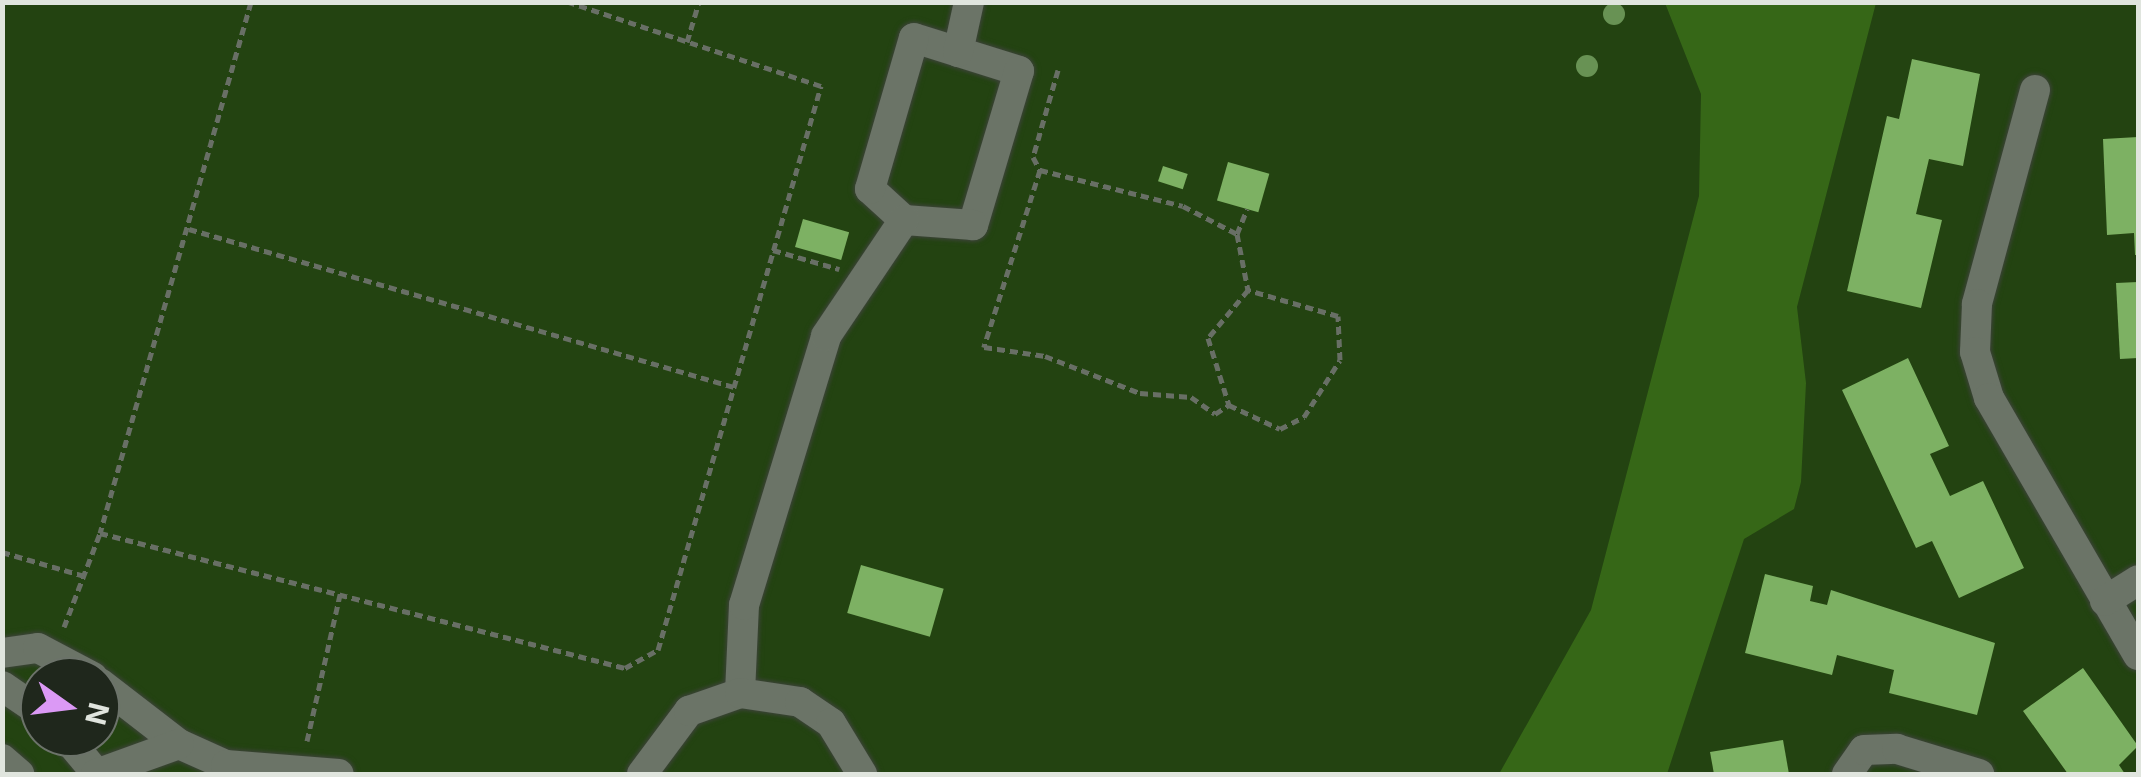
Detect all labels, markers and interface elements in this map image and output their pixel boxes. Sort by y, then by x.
north arrow [20,657,120,757]
text: N [78,699,116,728]

